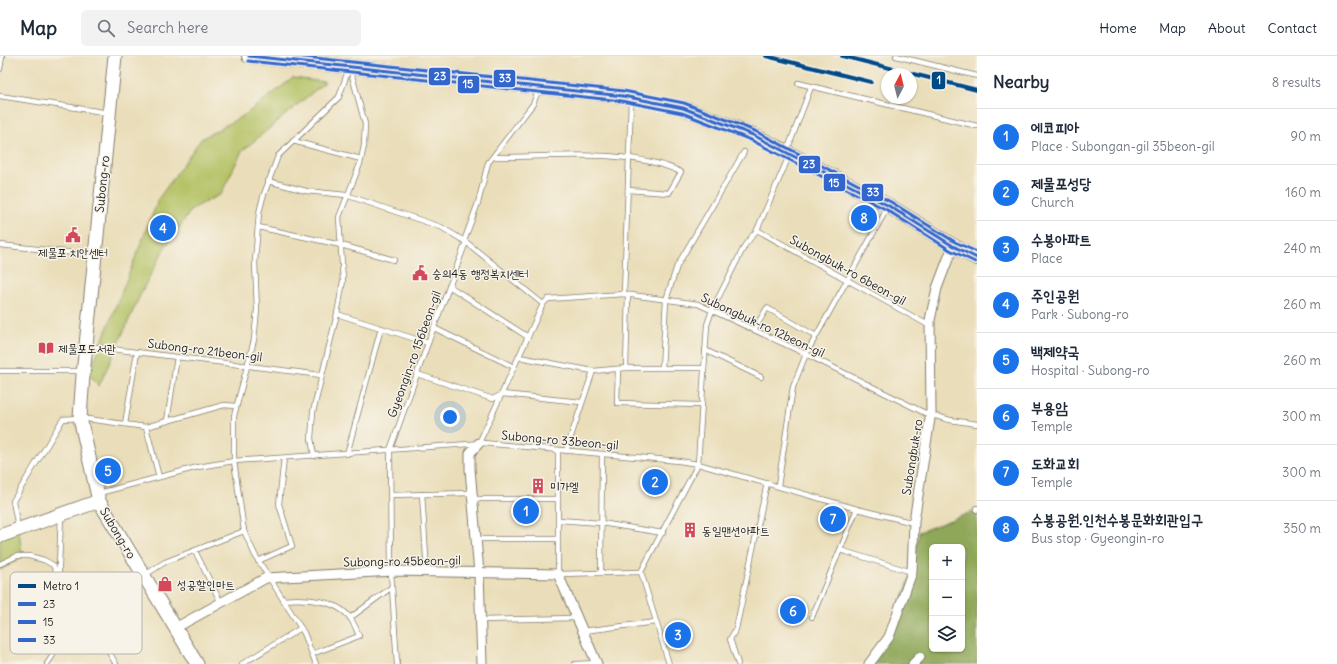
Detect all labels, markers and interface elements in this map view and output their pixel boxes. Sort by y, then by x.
search box [81,10,361,46]
text: Map [20,16,57,40]
icon: search [95,17,117,39]
text: Search here [127,18,208,37]
text: Home [1099,19,1137,37]
text: Map [1159,19,1186,37]
text: About [1208,19,1246,37]
text: Contact [1268,19,1317,37]
line badge: 23 [428,67,451,86]
north arrow [881,68,917,104]
text: 23 [434,69,446,83]
line badge: 33 [493,69,516,88]
text: 33 [499,71,511,85]
line badge: 1 [931,71,946,90]
text: Nearby [993,71,1049,93]
text: 1 [937,73,941,87]
text: 8 results [1272,74,1321,91]
line badge: 15 [457,75,480,94]
text: 15 [463,77,473,91]
text: 에코피아 [1031,118,1079,137]
text: 1 [1003,128,1009,145]
text: 90 m [1290,128,1321,145]
text: Place · Subongan-gil 35beon-gil [1031,138,1215,155]
street label: Subong-ro [92,155,112,213]
line badge: 23 [798,155,821,174]
text: 23 [803,157,815,171]
line badge: 15 [823,173,846,192]
text: 제물포성당 [1031,174,1091,193]
text: 15 [829,176,839,190]
line badge: 33 [861,183,884,202]
text: 2 [1002,184,1010,201]
text: 160 m [1285,184,1321,201]
text: 33 [867,185,879,199]
text: Church [1031,194,1074,211]
pin: 8 [851,203,877,233]
pin: 4 [150,213,176,243]
public building icon: 제물포 치안센터 [64,226,82,244]
text: 수봉아파트 [1031,230,1091,249]
street label: Subongbuk-ro 6beon-gil [787,232,909,308]
text: 3 [1002,240,1010,257]
text: 240 m [1284,240,1321,257]
place label: 제물포 치안센터 [38,245,108,260]
text: Place [1031,250,1062,267]
public building icon: 숭의4동 행정복지센터 [411,264,429,282]
place label: 숭의4동 행정복지센터 [432,266,529,281]
text: 주인공원 [1031,286,1079,305]
street label: Gyeongin-ro 156beon-gil [384,289,444,419]
street label: Subongbuk-ro 12beon-gil [699,290,827,360]
text: 4 [1002,296,1010,313]
text: 260 m [1283,296,1321,313]
text: Park · Subong-ro [1031,306,1129,323]
street label: Subong-ro 21beon-gil [147,336,263,364]
library icon: 제물포도서관 [37,339,55,357]
place label: 제물포도서관 [58,341,116,356]
text: 백제약국 [1031,342,1079,361]
text: 5 [1002,352,1010,369]
text: 260 m [1283,352,1321,369]
text: Hospital · Subong-ro [1031,362,1150,379]
text: 부용암 [1031,398,1067,417]
your location [440,407,460,427]
text: 6 [1002,408,1010,425]
text: 300 m [1282,408,1321,425]
street label: Subongbuk-ro [899,418,925,496]
text: Temple [1031,418,1073,435]
street label: Subong-ro 33beon-gil [501,427,619,453]
text: 도화교회 [1031,454,1079,473]
pin: 5 [95,456,121,486]
text: 7 [1003,464,1009,481]
text: 300 m [1282,464,1321,481]
pin: 2 [642,467,668,497]
text: Temple [1031,474,1073,491]
building icon: 미가엘 [529,477,547,495]
place label: 미가엘 [550,479,579,494]
pin: 1 [513,496,539,526]
pin: 7 [820,504,846,534]
street label: Subong-ro [97,505,139,562]
text: 수봉공원.인천수봉문화회관입구 [1031,510,1203,529]
text: 8 [1002,520,1010,537]
text: 350 m [1283,520,1321,537]
building icon: 동일맨션아파트 [681,521,699,539]
place label: 동일맨션아파트 [702,523,770,538]
text: Bus stop · Gyeongin-ro [1031,530,1164,547]
map controls [929,544,965,652]
button: + [929,544,965,580]
street label: Subong-ro 45beon-gil [343,552,461,570]
legend [10,572,142,654]
shop icon: 성공할인마트 [156,575,174,593]
place label: 성공할인마트 [177,577,235,592]
text: Metro 1 [43,579,79,593]
button: − [929,580,965,616]
pin: 6 [780,596,806,626]
text: 23 [43,597,55,611]
text: 15 [43,615,54,629]
button: layers [929,616,965,652]
pin: 3 [665,620,691,650]
text: 33 [43,633,56,647]

